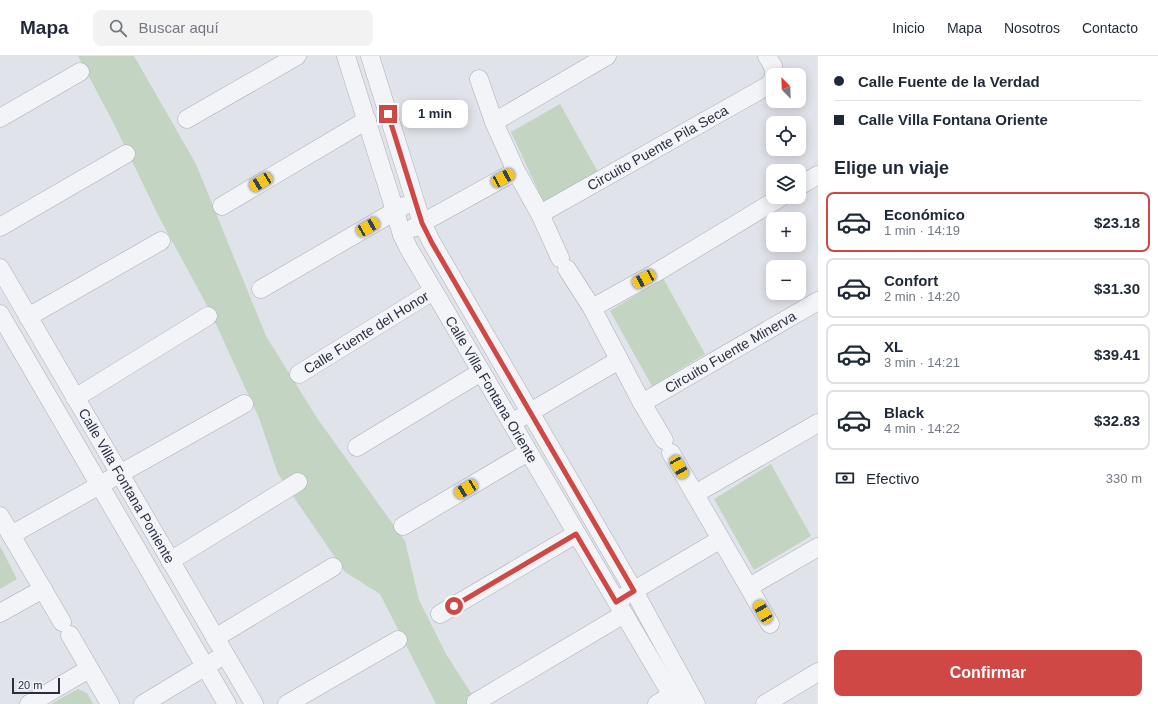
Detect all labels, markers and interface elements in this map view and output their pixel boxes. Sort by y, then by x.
search box [93,10,373,46]
text: Mapa [20,17,69,38]
icon: search [107,17,129,39]
text: Buscar aquí [139,19,219,36]
text: Inicio [892,20,925,36]
text: Mapa [947,20,982,36]
text: Nosotros [1004,20,1060,36]
text: Contacto [1082,20,1138,36]
north arrow [766,68,806,108]
map controls [766,68,806,300]
text: Calle Fuente de la Verdad [858,73,1040,90]
callout: 1 min [402,100,468,128]
street label: Circuito Puente Pila Seca [584,102,731,194]
route end [379,105,397,123]
text: 1 min [418,106,452,121]
text: Calle Villa Fontana Oriente [858,111,1048,128]
button: locate [766,116,806,156]
text: Elige un viaje [834,158,949,178]
button: layers [766,164,806,204]
car [490,167,516,189]
car [248,171,274,193]
icon: car [836,204,872,240]
text: Económico [884,206,965,223]
button: + [766,212,806,252]
text: $23.18 [1094,214,1140,231]
car [355,216,381,238]
text: 1 min · 14:19 [884,223,960,238]
button: − [766,260,806,300]
car [631,268,657,290]
icon: car [836,270,872,306]
text: Confort [884,272,938,289]
text: $31.30 [1094,280,1140,297]
street label: Calle Fuente del Honor [301,287,432,377]
text: 2 min · 14:20 [884,289,960,304]
street label: Circuito Fuente Minerva [662,308,799,396]
street label: Calle Villa Fontana Oriente [442,313,541,466]
icon: car [836,336,872,372]
text: XL [884,338,903,355]
text: $39.41 [1094,346,1140,363]
text: 3 min · 14:21 [884,355,960,370]
icon: car [836,402,872,438]
text: Black [884,404,924,421]
street label: Calle Villa Fontana Poniente [75,405,178,566]
text: $32.83 [1094,412,1140,429]
text: 4 min · 14:22 [884,421,960,436]
car [668,454,690,480]
icon: cash [834,467,856,489]
text: Efectivo [866,470,919,487]
text: 330 m [1106,471,1142,486]
car [453,478,479,500]
route start [445,597,463,615]
car [752,599,774,625]
button: Confirmar [834,650,1142,696]
scale bar [12,676,60,695]
text: 20 m [18,679,42,691]

